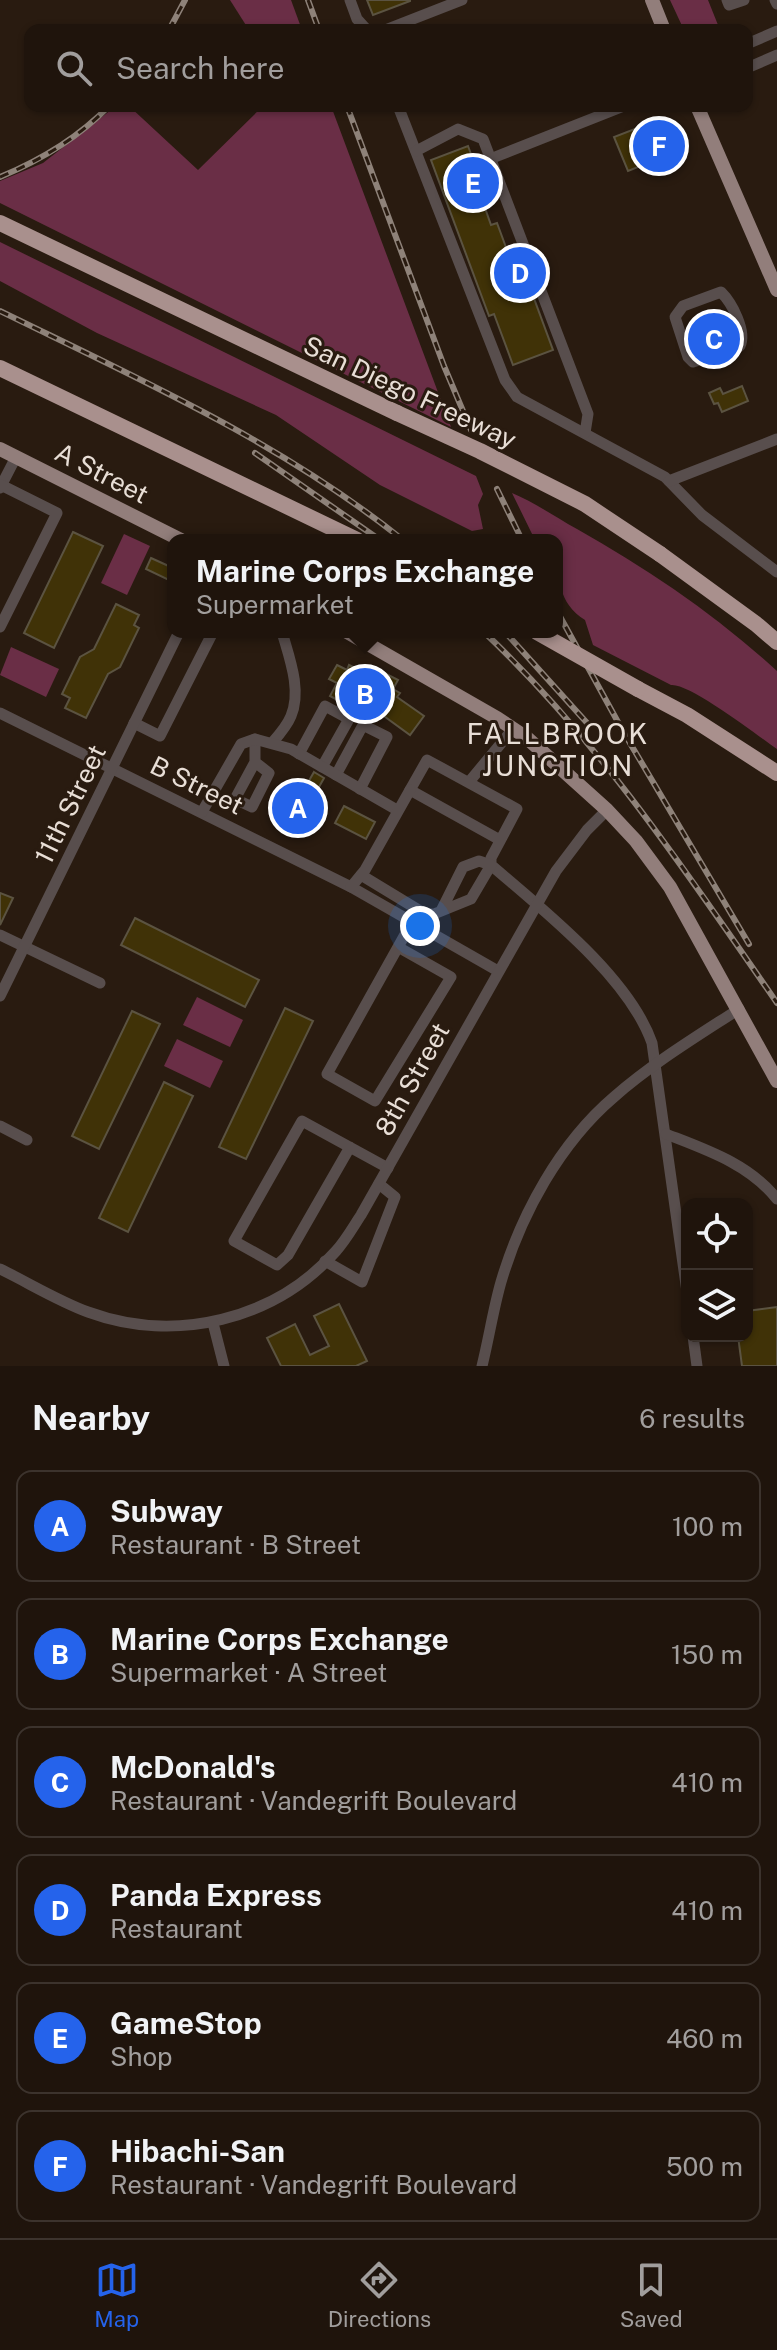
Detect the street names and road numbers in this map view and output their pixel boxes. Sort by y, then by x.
street label: San Diego Freeway [299,329,521,455]
street label: A Street [50,436,154,510]
street label: 11th Street [28,739,112,869]
street label: B Street [145,749,249,821]
street label: 8th Street [368,1017,456,1141]

